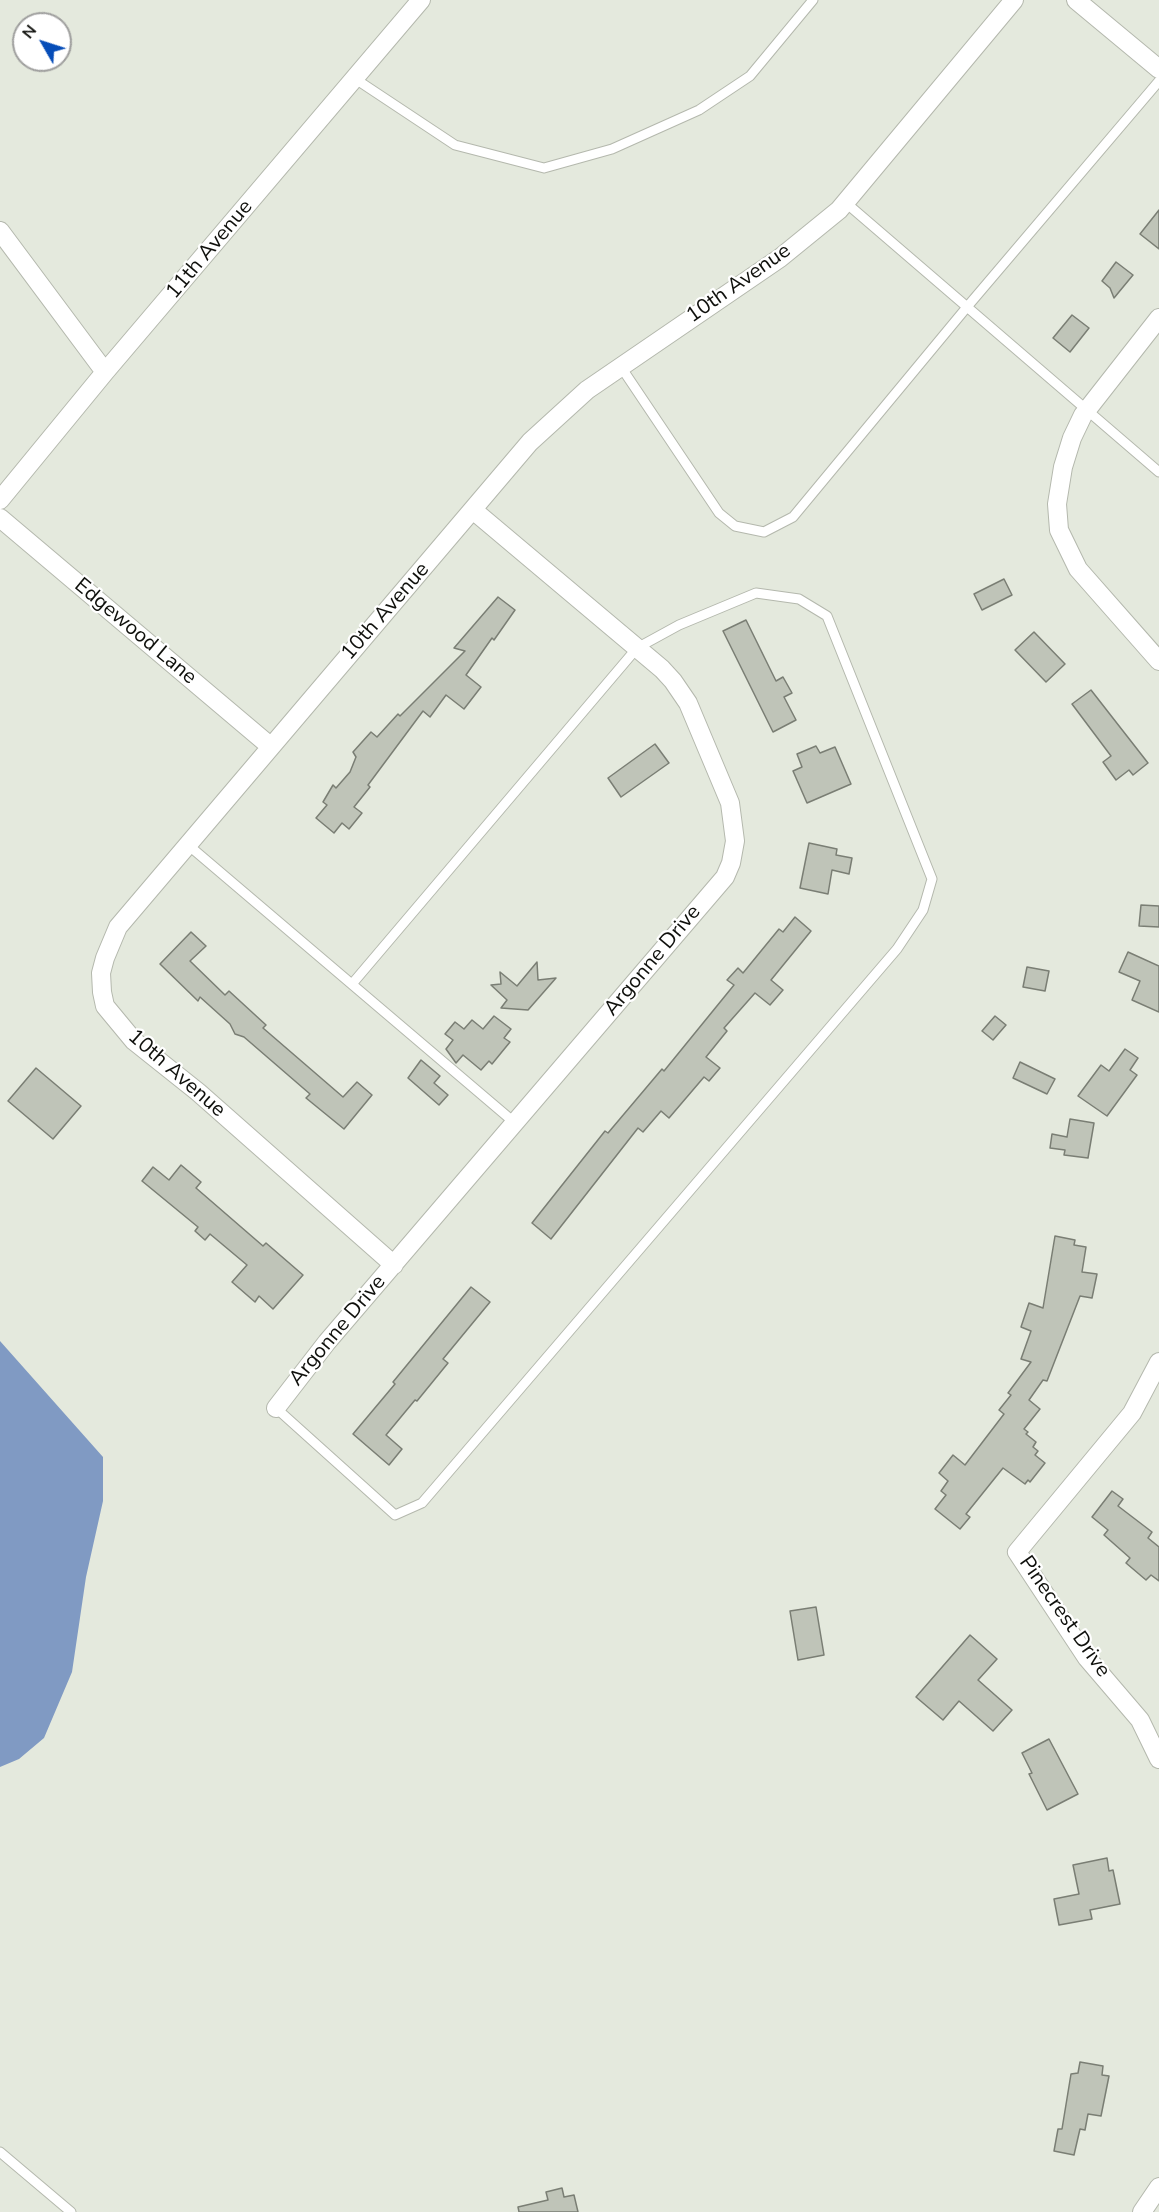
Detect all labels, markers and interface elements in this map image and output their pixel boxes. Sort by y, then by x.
north arrow [12,12,72,72]
text: N [17,20,42,44]
street label: 11th Avenue [161,195,259,305]
street label: 10th Avenue [682,239,796,329]
street label: 10th Avenue [337,558,435,666]
street label: Edgewood Lane [69,574,201,690]
street label: Argonne Drive [599,900,707,1022]
street label: 10th Avenue [122,1025,230,1123]
street label: Argonne Drive [284,1270,392,1392]
street label: Pinecrest Drive [1013,1552,1115,1682]

